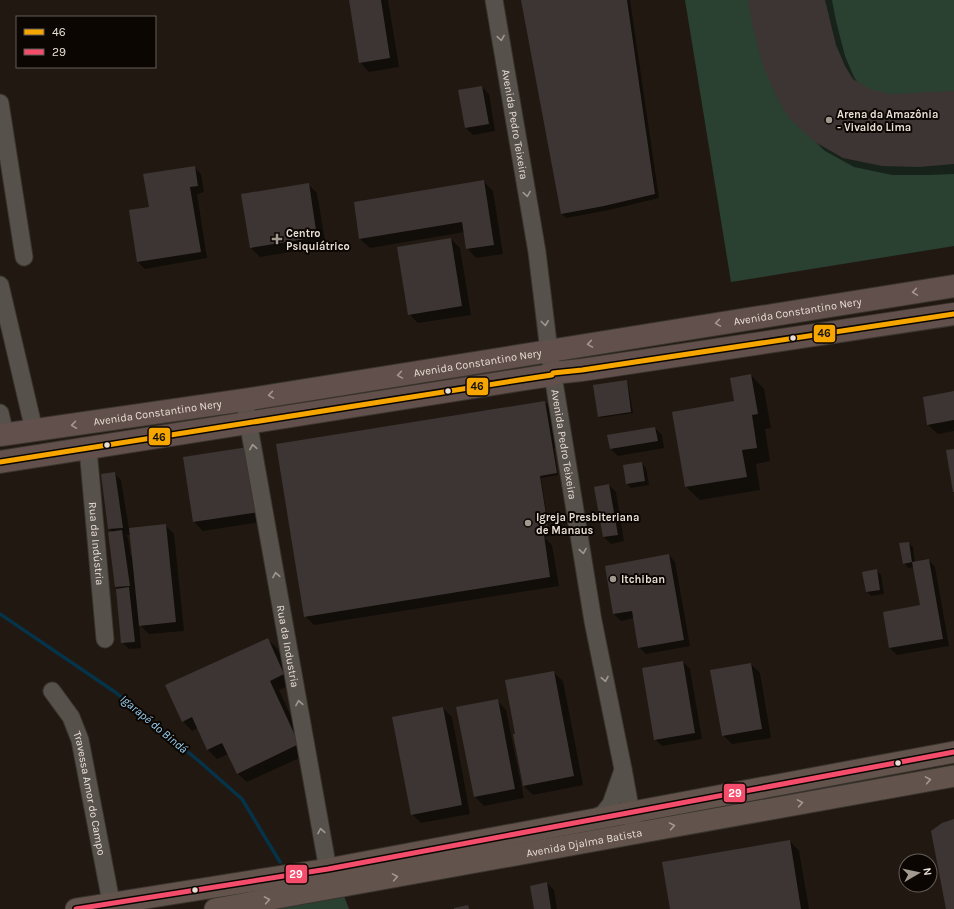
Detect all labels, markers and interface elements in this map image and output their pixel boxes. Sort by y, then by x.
legend [16,16,156,68]
text: 46 [52,25,66,39]
one-way arrow [496,35,504,42]
text: 29 [52,45,66,59]
street label: Avenida Pedro Teixeira [499,68,530,180]
place label: Arena da Amazônia - Vivaldo Lima [837,108,938,134]
marker: Arena da Amazônia - Vivaldo Lima [824,115,834,125]
one-way arrow [522,191,530,197]
place label: Centro Psiquiátrico [286,227,350,253]
marker: Centro Psiquiátrico [271,233,283,245]
one-way arrow [912,287,919,296]
street label: Avenida Constantino Nery [733,295,862,328]
one-way arrow [715,319,721,327]
one-way arrow [541,320,550,326]
line badge: 46 [813,324,836,343]
text: 46 [817,327,831,340]
unlabelled marker [788,333,798,343]
one-way arrow [586,339,593,348]
street label: Avenida Constantino Nery [413,346,543,380]
one-way arrow [397,370,403,379]
line badge: 46 [466,377,489,396]
text: 46 [470,380,484,393]
unlabelled marker [443,386,453,396]
street label: Avenida Pedro Teixeira [548,388,579,501]
one-way arrow [268,390,275,399]
street label: Avenida Constantino Nery [92,397,222,429]
one-way arrow [71,420,77,428]
line badge: 46 [148,427,171,446]
text: 46 [152,431,166,444]
unlabelled marker [102,440,112,450]
one-way arrow [250,444,258,450]
street label: Rua da Indústria [86,501,106,586]
place label: Igreja Presbiteriana de Manaus [536,511,639,537]
marker: Igreja Presbiteriana de Manaus [523,518,533,528]
one-way arrow [578,548,587,554]
one-way arrow [272,572,281,578]
place label: Itchiban [621,573,665,586]
marker: Itchiban [608,574,618,584]
street label: Rua da Industria [274,604,301,689]
one-way arrow [601,676,609,682]
water label: Igarapé do Bindá [117,692,191,756]
one-way arrow [295,700,304,706]
street label: Travessa Amor do Campo [70,729,108,856]
unlabelled marker [893,758,903,768]
one-way arrow [925,777,931,785]
line badge: 29 [723,783,746,803]
text: 29 [728,787,742,800]
one-way arrow [797,799,803,807]
one-way arrow [669,822,675,830]
street label: Avenida Djalma Batista [525,826,643,860]
one-way arrow [318,828,326,834]
north arrow [898,853,938,893]
line badge: 29 [285,864,308,884]
text: N [920,867,934,876]
text: 29 [289,868,303,881]
one-way arrow [392,873,398,882]
unlabelled marker [190,885,200,895]
one-way arrow [264,896,270,905]

